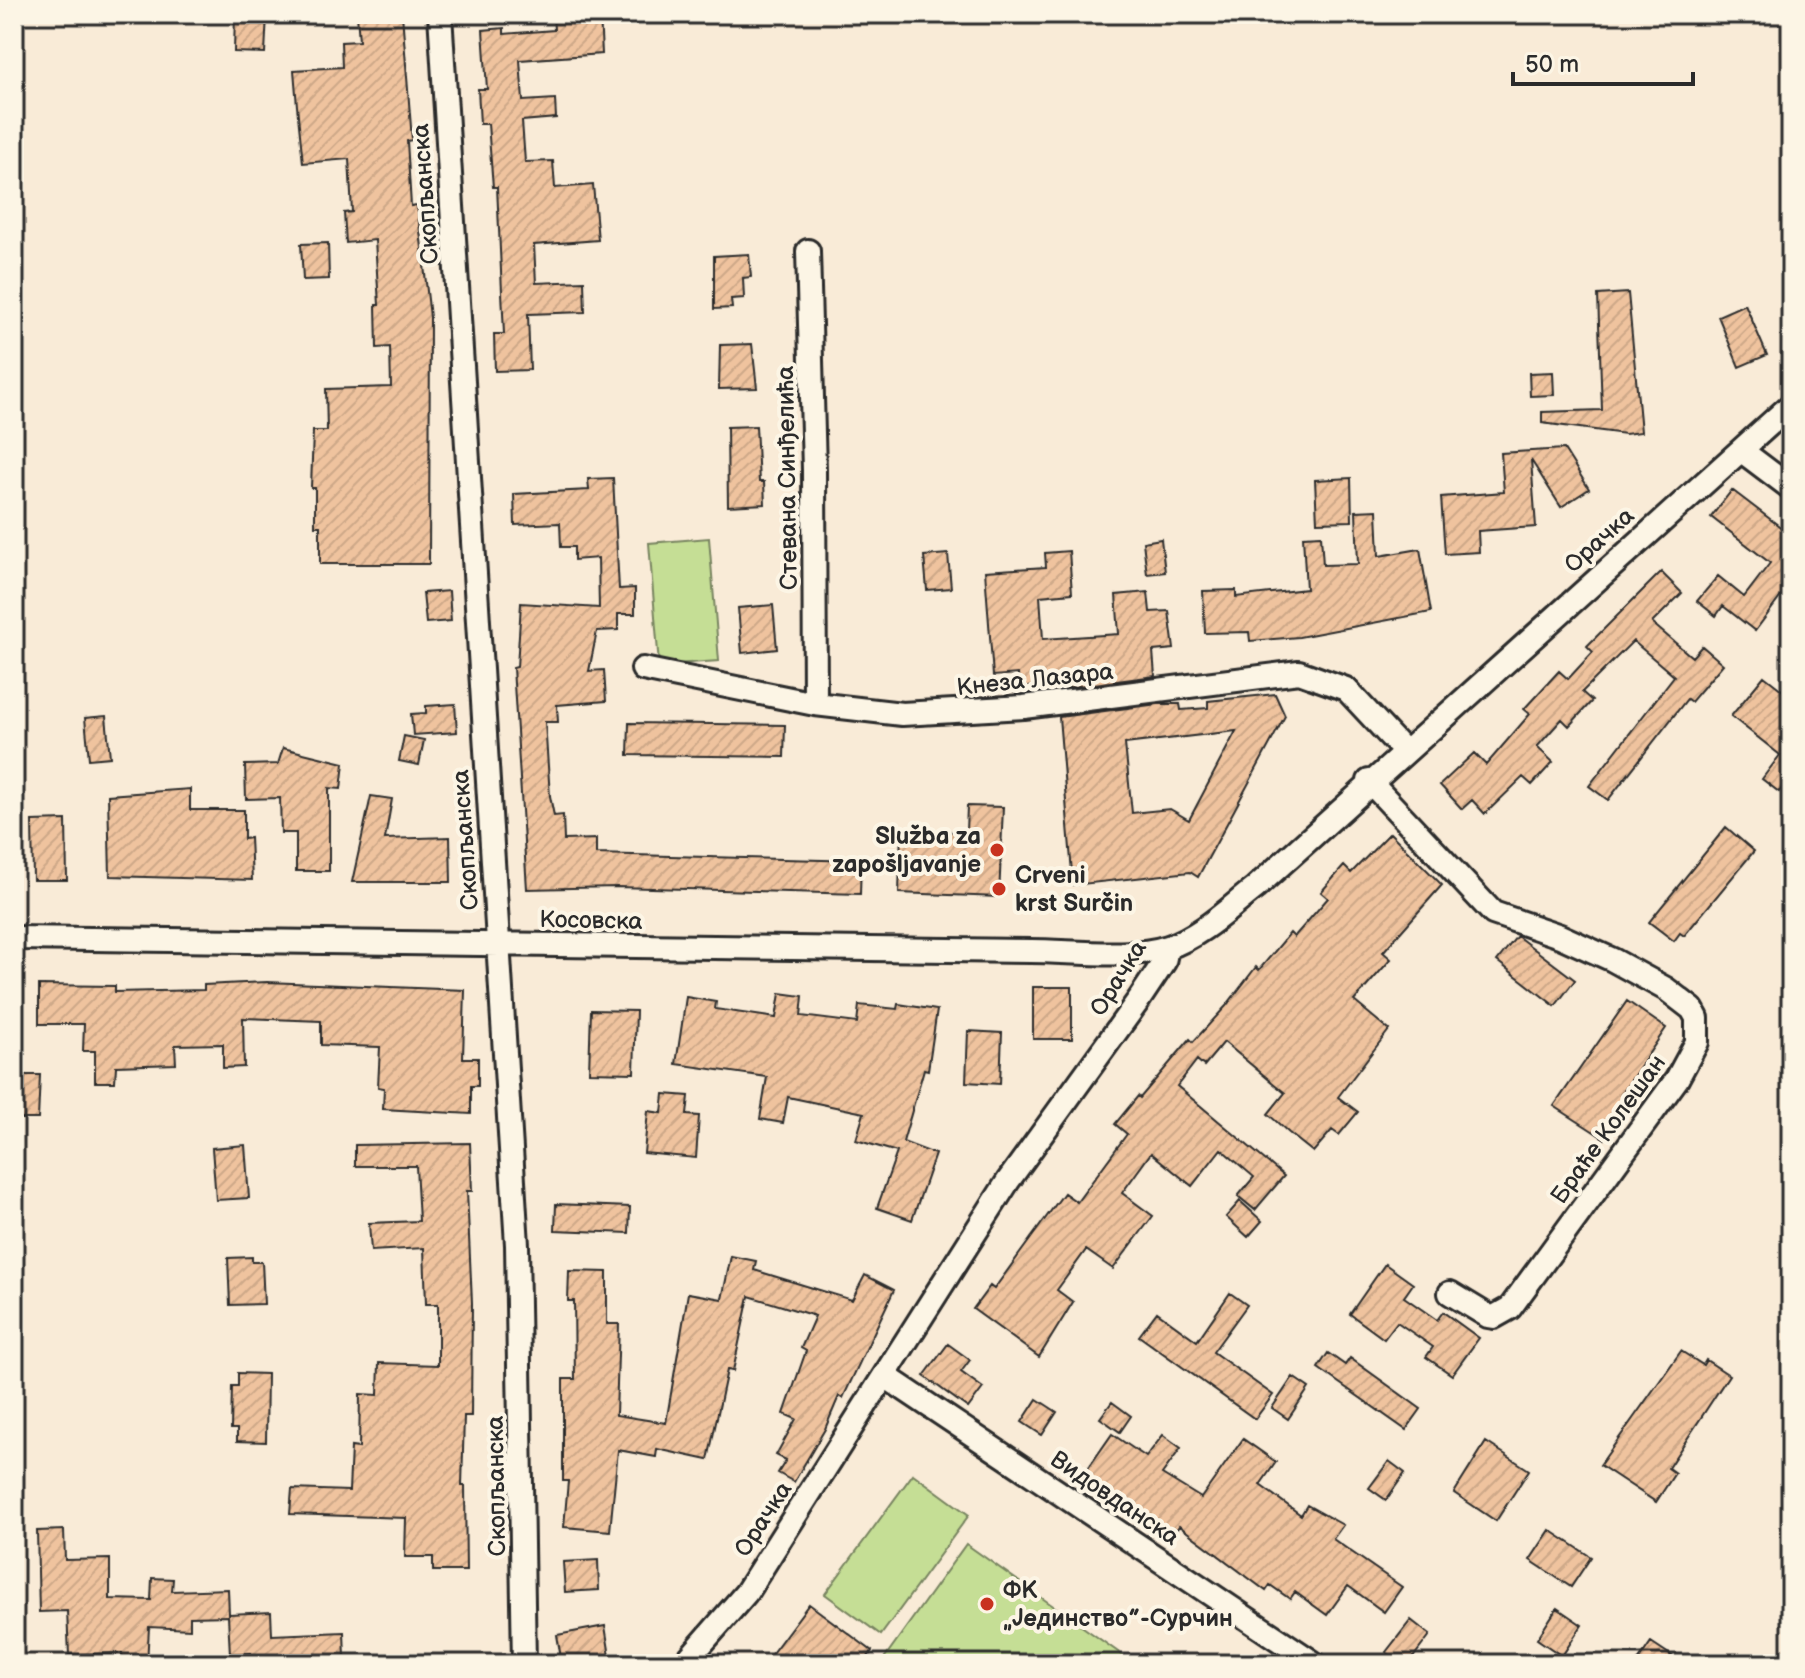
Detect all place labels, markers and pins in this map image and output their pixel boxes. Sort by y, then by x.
place label: Služba za zapošljavanje [832,822,981,879]
marker: Služba za zapošljavanje [988,841,1006,859]
place label: Crveni krst Surčin [1015,861,1133,918]
marker: Crveni krst Surčin [990,880,1008,898]
place label: ФК „Јединство”-Сурчин [1003,1576,1233,1633]
marker: ФК „Јединство”-Сурчин [978,1595,996,1613]

